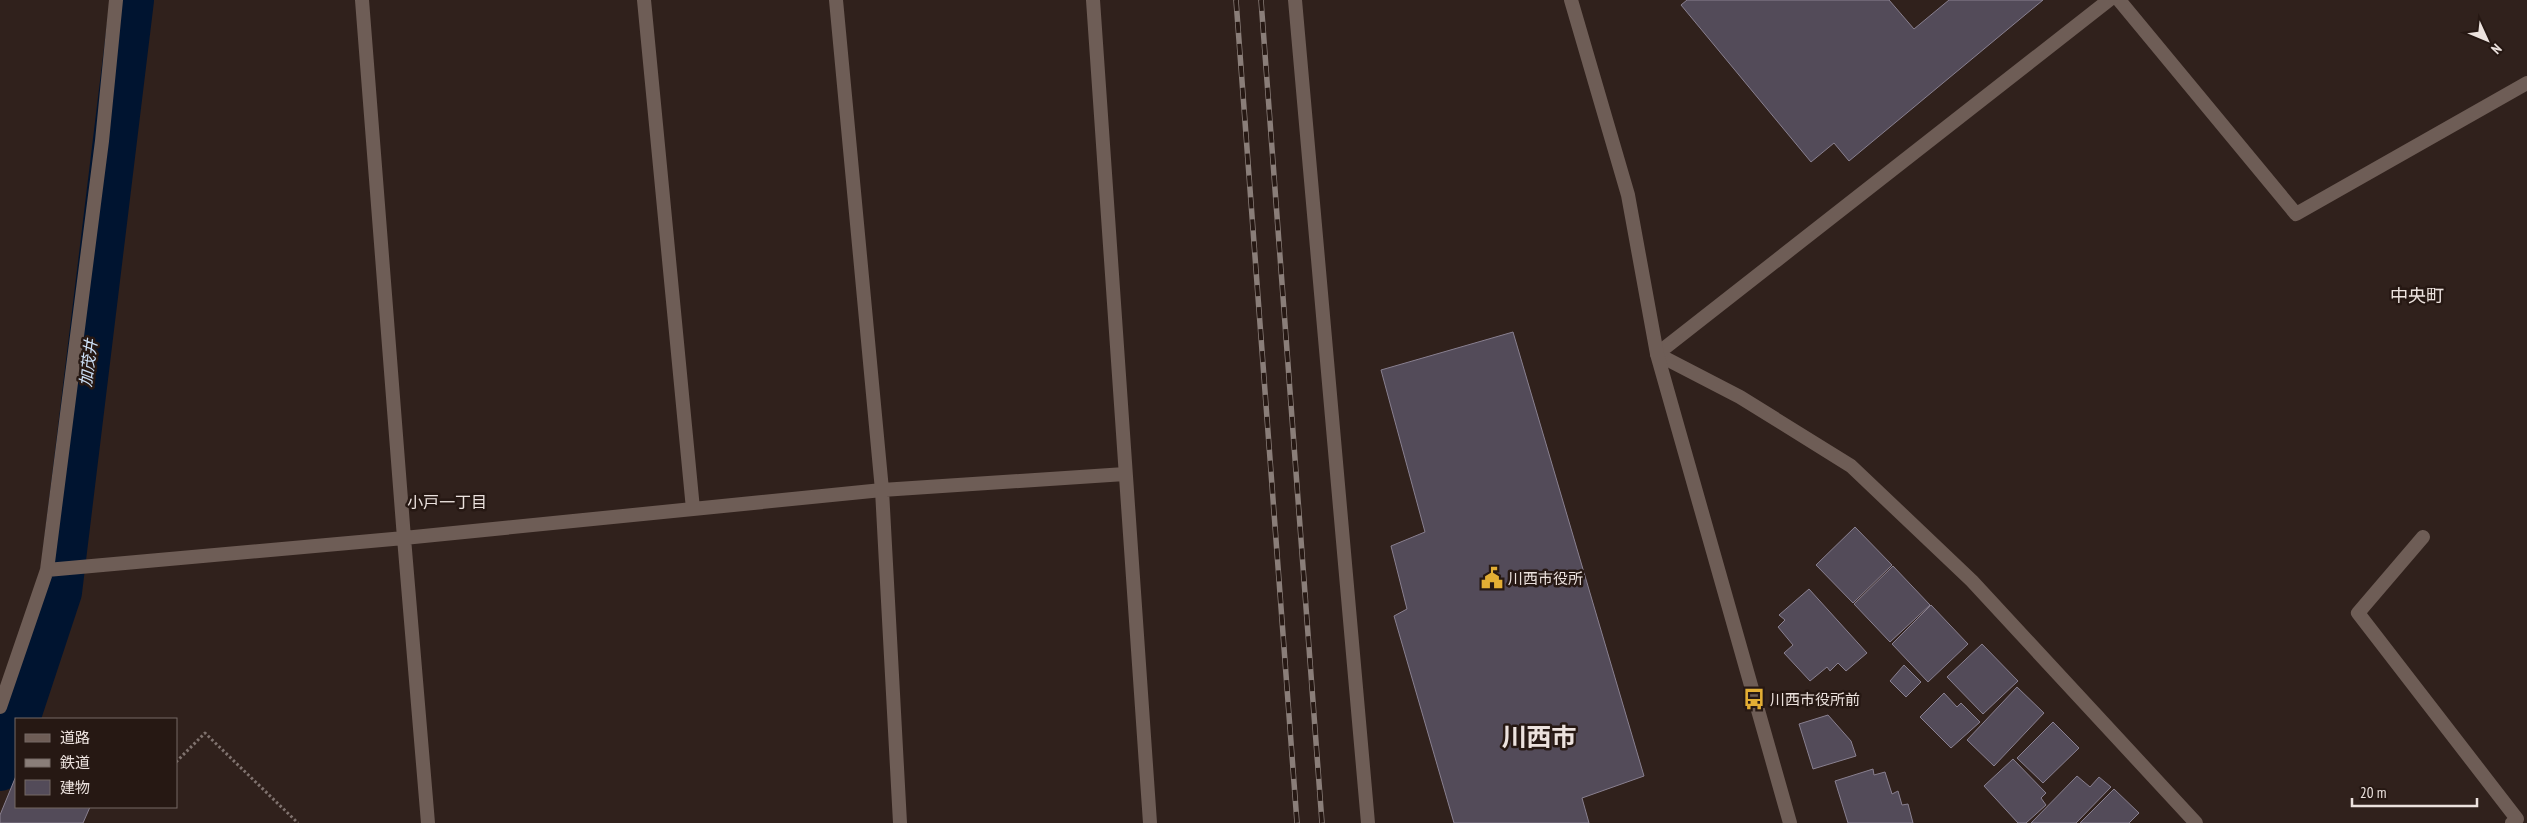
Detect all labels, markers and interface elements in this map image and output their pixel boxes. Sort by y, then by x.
north arrow [2462,15,2512,65]
text: N [2487,40,2505,58]
district label: 中央町 [2390,284,2444,307]
water label: 加茂井 [75,336,101,388]
district label: 小戸一丁目 [407,492,487,512]
public building icon: 川西市役所 [1479,565,1505,591]
place label: 川西市役所 [1508,569,1583,588]
bus stop icon: 川西市役所前 [1741,686,1767,712]
place label: 川西市役所前 [1770,690,1860,709]
legend [15,718,178,808]
district label: 川西市 [1501,721,1577,753]
text: 道路 [60,728,90,747]
text: 鉄道 [60,753,90,772]
scale bar [2352,776,2477,808]
text: 建物 [60,778,90,797]
text: 20 m [2360,783,2386,802]

